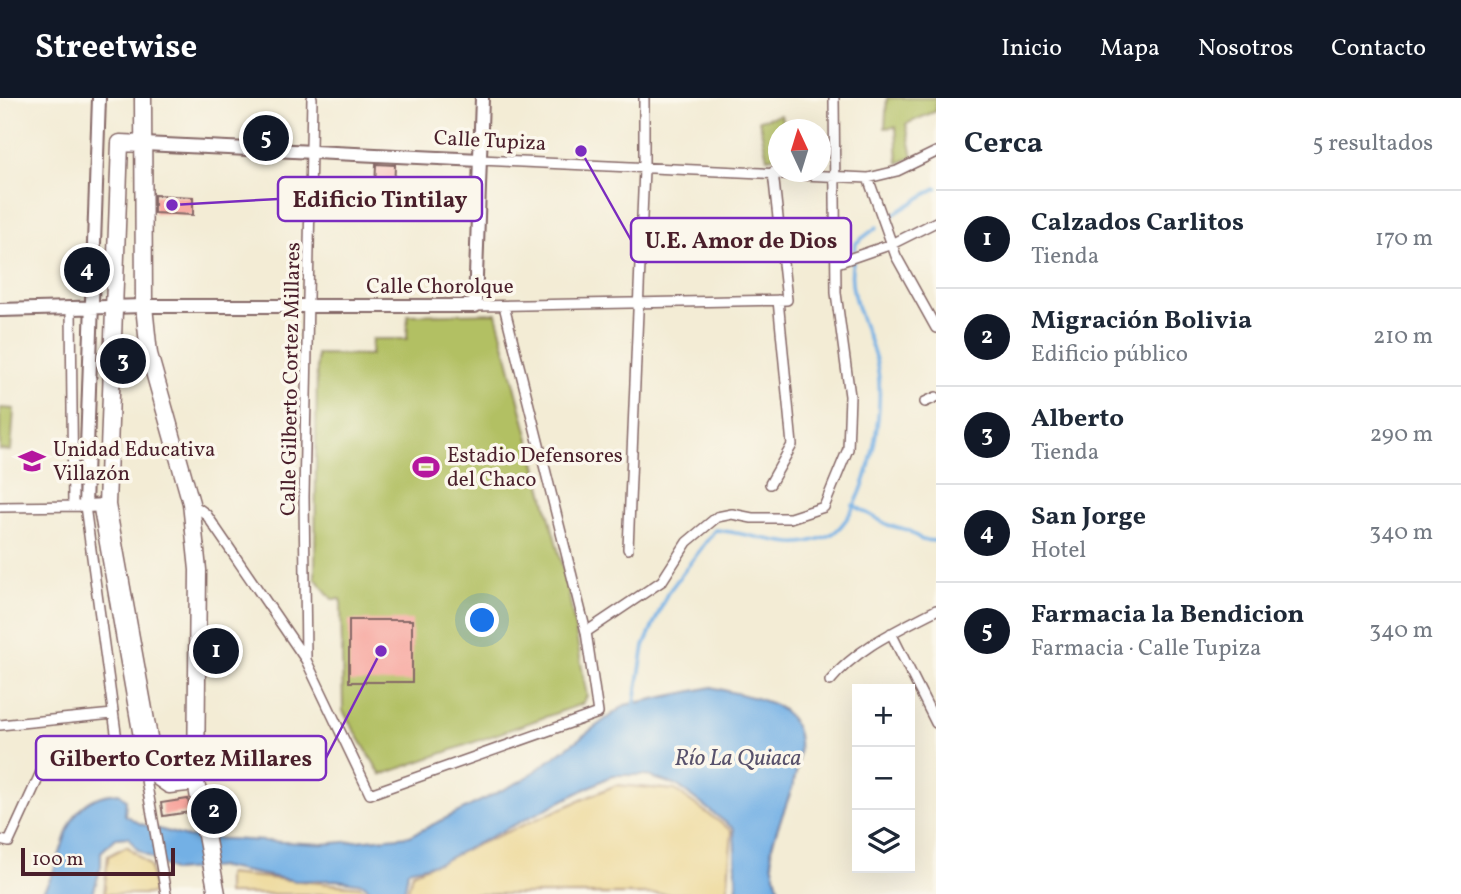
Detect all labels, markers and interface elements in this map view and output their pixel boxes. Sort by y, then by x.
text: Streetwise [35,26,197,72]
text: Inicio [1001,32,1062,66]
text: Mapa [1100,32,1160,66]
text: Nosotros [1198,32,1293,66]
text: Contacto [1331,32,1426,66]
pin: 5 [243,112,289,164]
north arrow [768,119,831,182]
text: Cerca [964,123,1043,165]
street label: Calle Tupiza [433,124,547,159]
text: 5 resultados [1313,128,1433,160]
callout: Edificio Tintilay [278,177,482,221]
text: Edificio Tintilay [293,185,468,217]
text: Calzados Carlitos [1031,205,1244,241]
callout: U.E. Amor de Dios [631,218,851,262]
text: 1 [982,223,992,255]
text: 170 m [1375,223,1433,255]
text: U.E. Amor de Dios [645,226,837,258]
text: Tienda [1031,241,1099,273]
street label: Calle Gilberto Cortez Millares [275,242,308,516]
pin: 4 [64,244,110,296]
street label: Calle Chorolque [366,273,514,302]
text: Migración Bolivia [1031,303,1252,339]
text: 2 [981,321,993,353]
text: 210 m [1373,321,1433,353]
pin: 3 [100,335,146,387]
text: Edificio público [1031,339,1188,371]
text: Alberto [1031,401,1124,437]
text: 3 [981,419,993,451]
text: 290 m [1370,419,1433,451]
place label: Unidad Educativa Villazón [53,436,215,489]
text: Tienda [1031,437,1099,469]
place label: Estadio Defensores del Chaco [447,442,623,495]
school or university icon: Unidad Educativa Villazón [17,446,47,476]
sports icon: Estadio Defensores del Chaco [411,452,441,482]
text: San Jorge [1031,499,1146,535]
text: 4 [980,517,994,549]
text: 340 m [1369,517,1433,549]
text: Hotel [1031,535,1086,567]
text: Farmacia la Bendicion [1031,597,1305,633]
your location [465,603,499,637]
text: 5 [981,615,993,647]
text: 340 m [1369,615,1433,647]
pin: 1 [193,625,239,677]
text: Farmacia · Calle Tupiza [1031,633,1261,665]
map controls [852,684,915,873]
button: + [852,684,915,747]
callout: Gilberto Cortez Millares [36,736,326,780]
water label: Río La Quiaca [675,743,802,775]
text: Gilberto Cortez Millares [50,744,312,776]
button: − [852,747,915,810]
pin: 2 [191,785,237,837]
button: layers [852,810,915,873]
scale bar [21,845,175,877]
text: 100 m [32,847,83,873]

